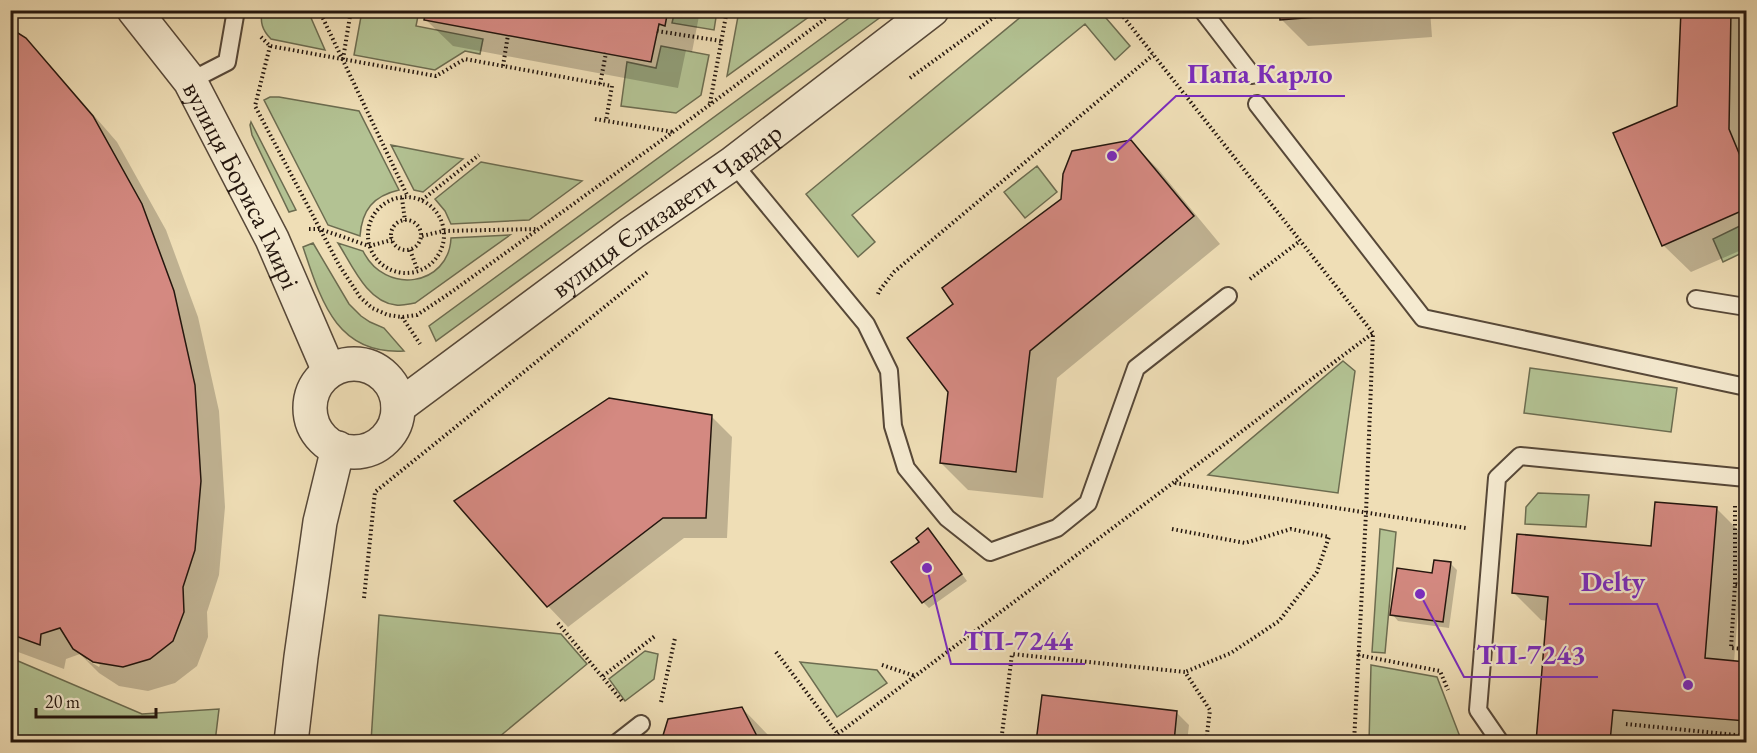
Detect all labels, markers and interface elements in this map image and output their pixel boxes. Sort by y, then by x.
callout: Папа Карло [1176,50,1345,96]
text: Папа Карло [1187,55,1333,91]
street label: вулиця Бориса Гмирі [176,75,309,295]
street label: вулиця Єлизавети Чавдар [544,114,789,305]
callout: Delty [1569,558,1657,604]
text: Delty [1581,563,1646,599]
callout: ТП-7244 [951,618,1085,664]
text: ТП-7244 [963,622,1074,658]
callout: ТП-7243 [1464,631,1598,677]
text: ТП-7243 [1476,636,1586,672]
scale bar [36,681,156,719]
text: 20 m [45,690,80,713]

